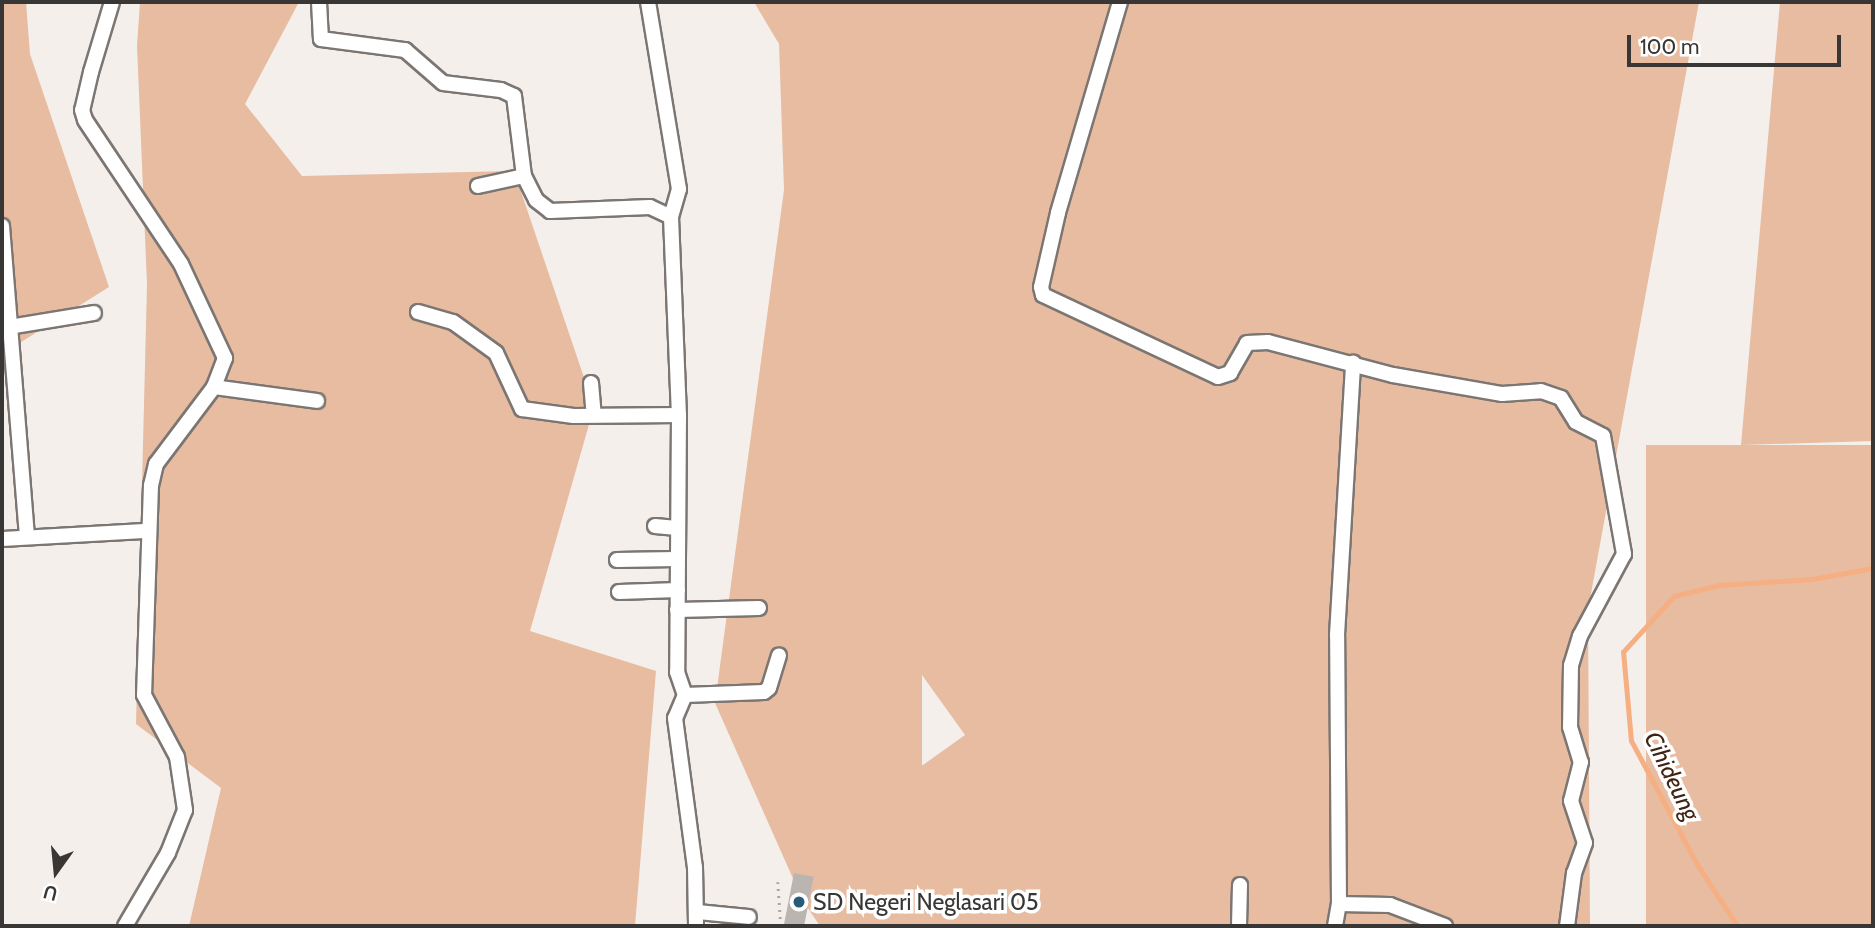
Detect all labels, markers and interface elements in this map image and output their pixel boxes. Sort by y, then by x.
scale bar [1630,21,1843,65]
text: 100 m [1640,34,1699,59]
water label: Cihideung [1638,727,1706,825]
north arrow [21,837,91,907]
text: U [41,880,60,906]
place label: SD Negeri Neglasari 05 [813,888,1038,916]
marker: SD Negeri Neglasari 05 [791,894,807,910]

